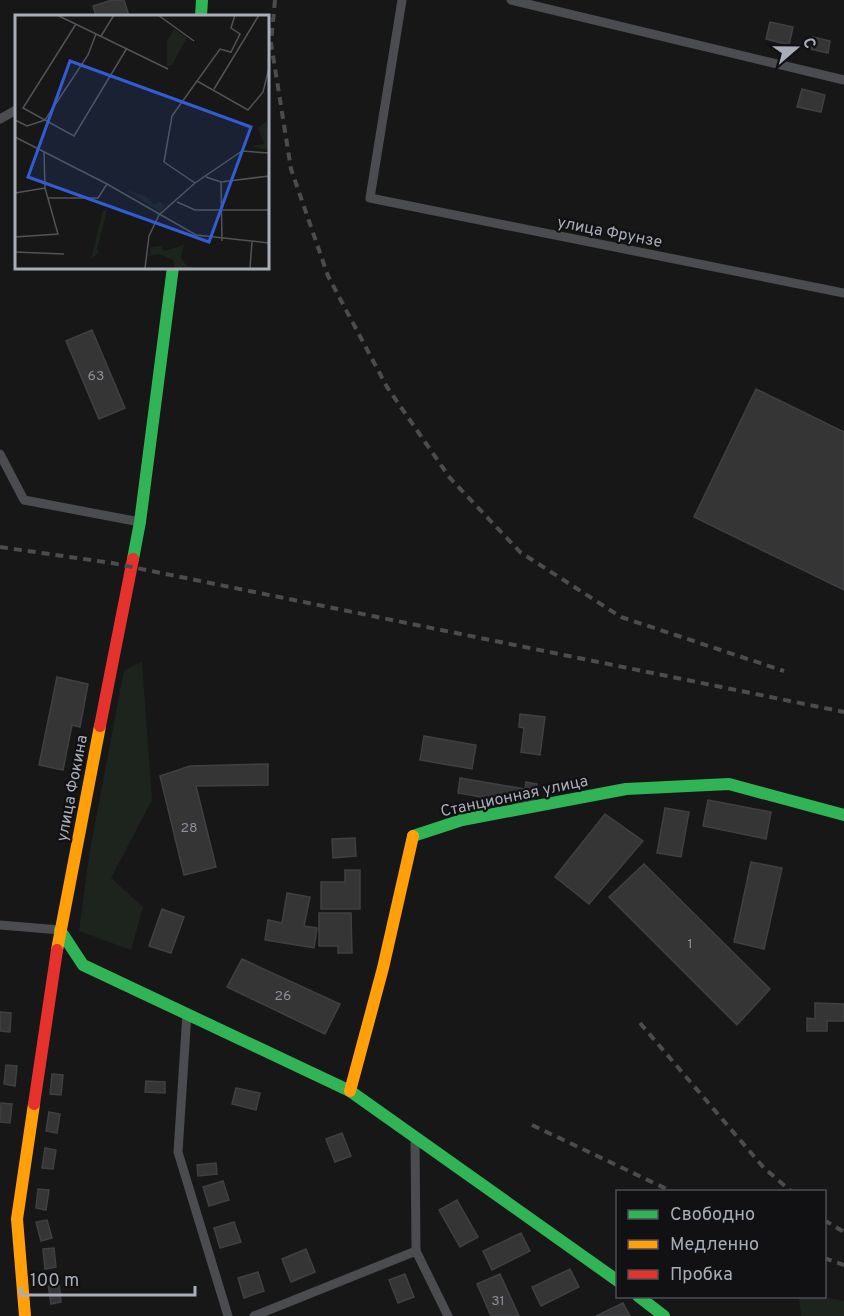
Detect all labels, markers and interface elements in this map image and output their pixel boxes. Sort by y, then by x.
inset map [15,15,268,268]
north arrow [766,18,826,78]
text: С [797,35,819,52]
street label: улица Фрунзе [555,213,664,253]
house number: 63 [88,368,104,385]
street label: улица Фокина [53,733,93,843]
street label: Станционная улица [439,772,590,822]
house number: 28 [180,820,198,837]
house number: 1 [687,936,693,953]
house number: 26 [275,988,291,1005]
legend [616,1190,826,1298]
text: Свободно [670,1204,755,1227]
text: Медленно [670,1234,759,1257]
scale bar [21,1259,195,1297]
text: Пробка [670,1264,733,1287]
text: 100 m [30,1270,79,1293]
house number: 31 [491,1293,505,1310]

